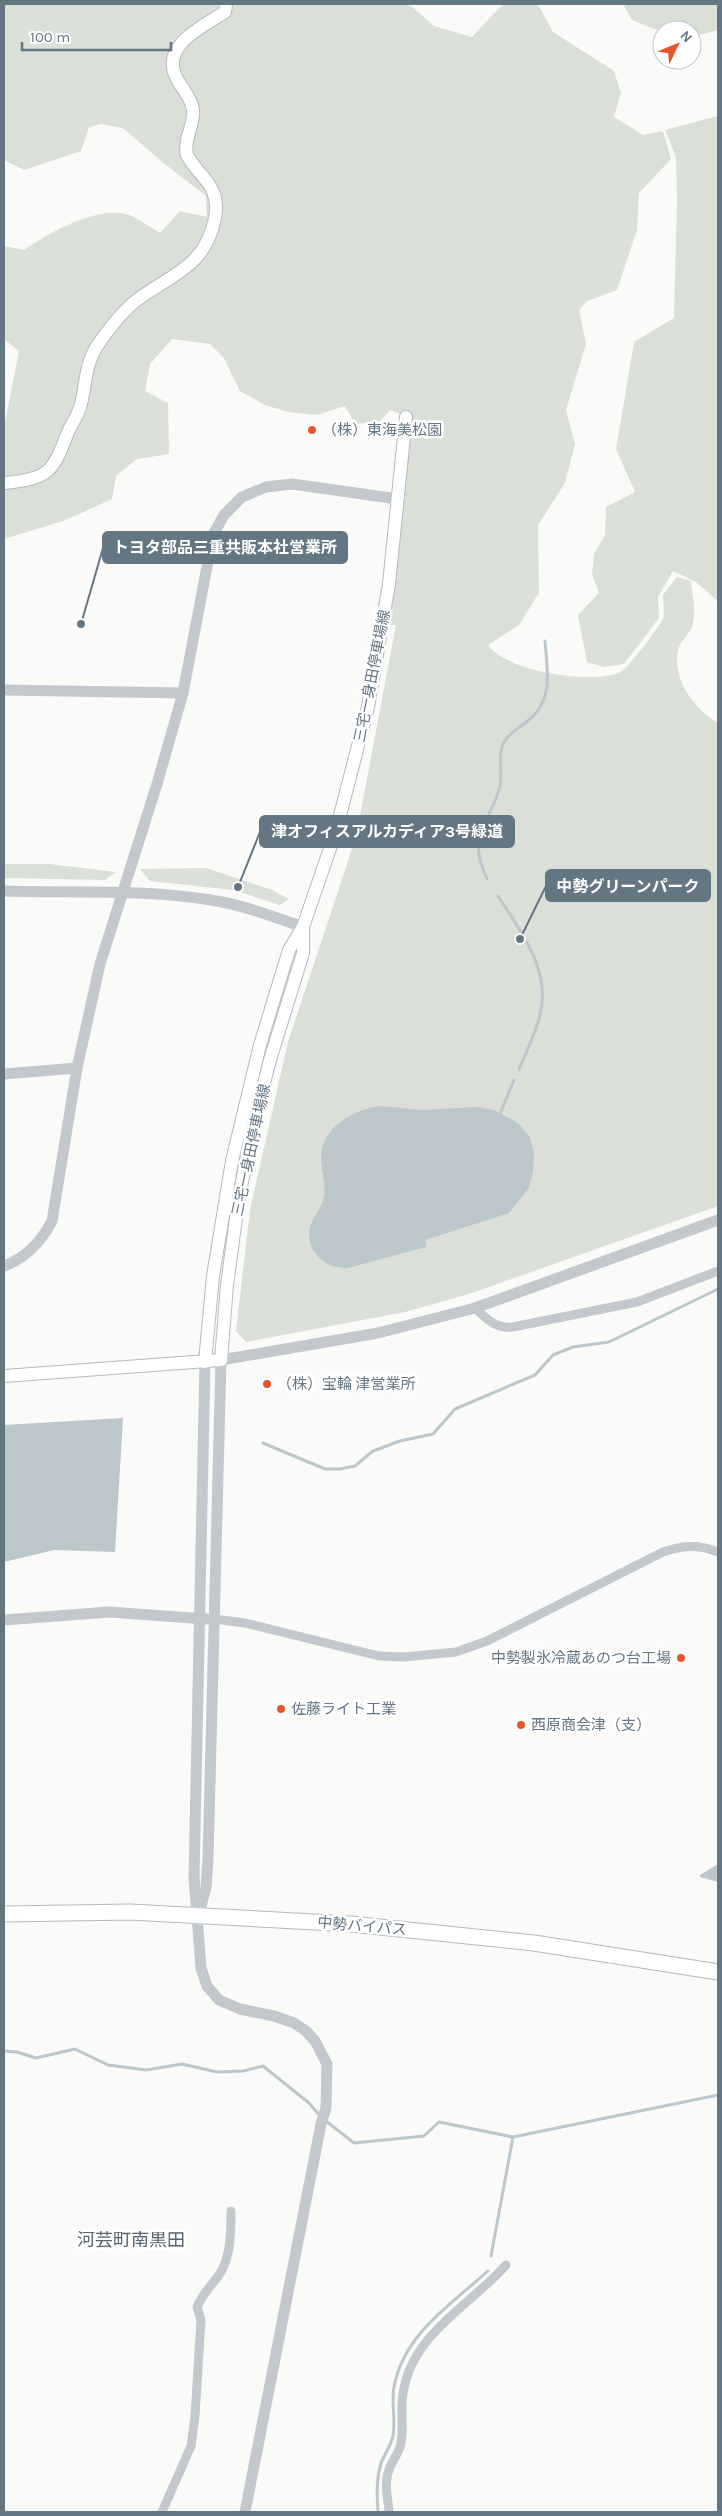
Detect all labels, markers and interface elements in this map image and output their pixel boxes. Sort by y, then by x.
scale bar [22,20,171,52]
north arrow [652,20,702,70]
text: N [676,27,696,46]
text: 100 m [30,28,70,46]
place label: （株）東海美松園 [322,421,442,439]
marker: （株）東海美松園 [306,424,318,436]
callout: トヨタ部品三重共販本社営業所 [103,532,347,563]
text: トヨタ部品三重共販本社営業所 [113,538,337,557]
street label: 三宅一身田停車場線 [350,608,394,744]
callout: 津オフィスアルカディア3号緑道 [260,816,514,847]
text: 津オフィスアルカディア3号緑道 [271,822,503,841]
callout: 中勢グリーンパーク [546,870,710,901]
text: 中勢グリーンパーク [556,877,700,896]
street label: 三宅一身田停車場線 [228,1082,274,1218]
place label: （株）宝輪 津営業所 [277,1375,416,1393]
marker: （株）宝輪 津営業所 [261,1378,273,1390]
place label: 中勢製氷冷蔵あのつ台工場 [491,1649,671,1667]
marker: 中勢製氷冷蔵あのつ台工場 [675,1652,687,1664]
place label: 佐藤ライト工業 [291,1700,396,1718]
marker: 佐藤ライト工業 [275,1703,287,1715]
place label: 西原商会津（支） [531,1716,651,1734]
marker: 西原商会津（支） [515,1719,527,1731]
street label: 中勢バイパス [317,1913,407,1939]
district label: 河芸町南黒田 [77,2229,185,2251]

